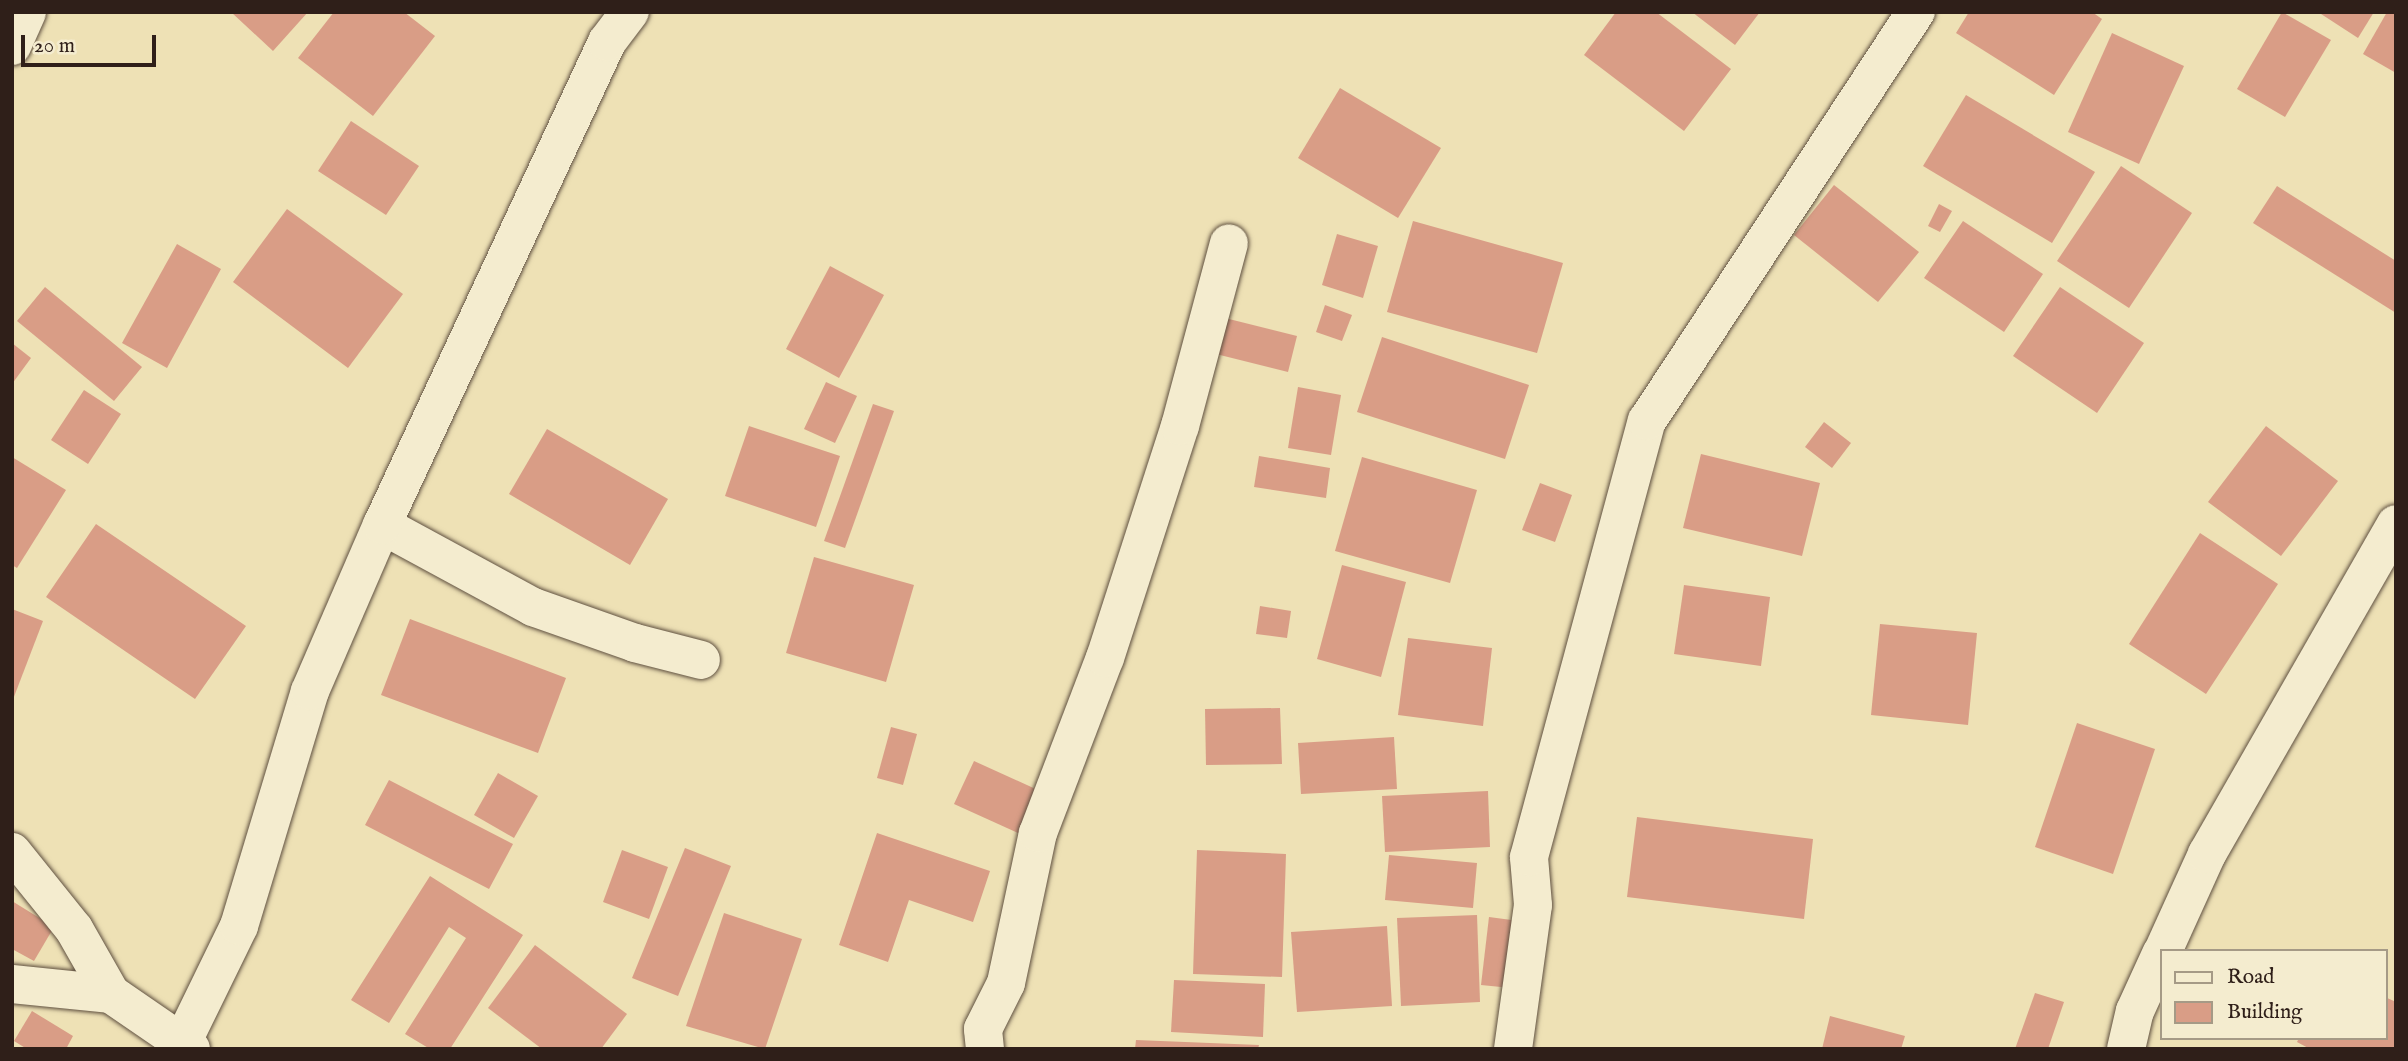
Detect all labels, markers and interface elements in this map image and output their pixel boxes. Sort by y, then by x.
scale bar [24,21,159,65]
text: 20 m [34,33,75,60]
legend [2160,949,2387,1040]
text: Road [2227,964,2274,991]
text: Building [2227,999,2302,1026]

